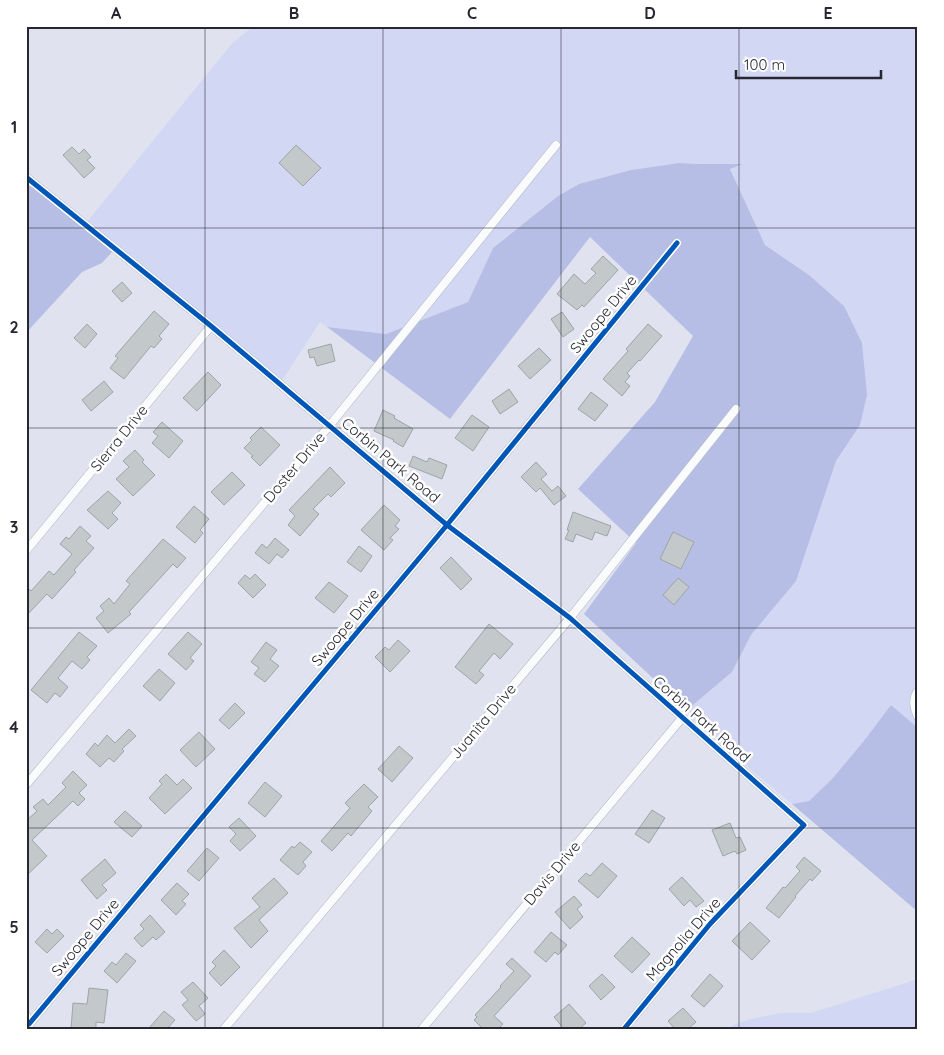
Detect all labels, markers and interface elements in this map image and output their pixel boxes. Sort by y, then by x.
text: A [111,3,122,23]
text: B [289,3,299,23]
text: C [467,3,477,23]
text: D [644,3,656,23]
text: E [823,3,833,23]
scale bar [736,48,882,80]
text: 100 m [744,55,785,74]
text: 1 [11,117,17,137]
street label: Swoope Drive [566,271,640,357]
text: 2 [9,317,19,337]
street label: Sierra Drive [86,401,152,475]
street label: Corbin Park Road [338,413,444,507]
street label: Doster Drive [259,428,329,506]
text: 3 [10,517,18,537]
street label: Swoope Drive [307,584,383,670]
street label: Corbin Park Road [649,672,755,766]
street label: Juanita Drive [446,679,520,763]
text: 4 [9,717,19,737]
street label: Davis Drive [520,837,584,909]
street label: Magnolia Drive [642,893,724,985]
street label: Swoope Drive [47,894,123,980]
text: 5 [9,917,19,937]

